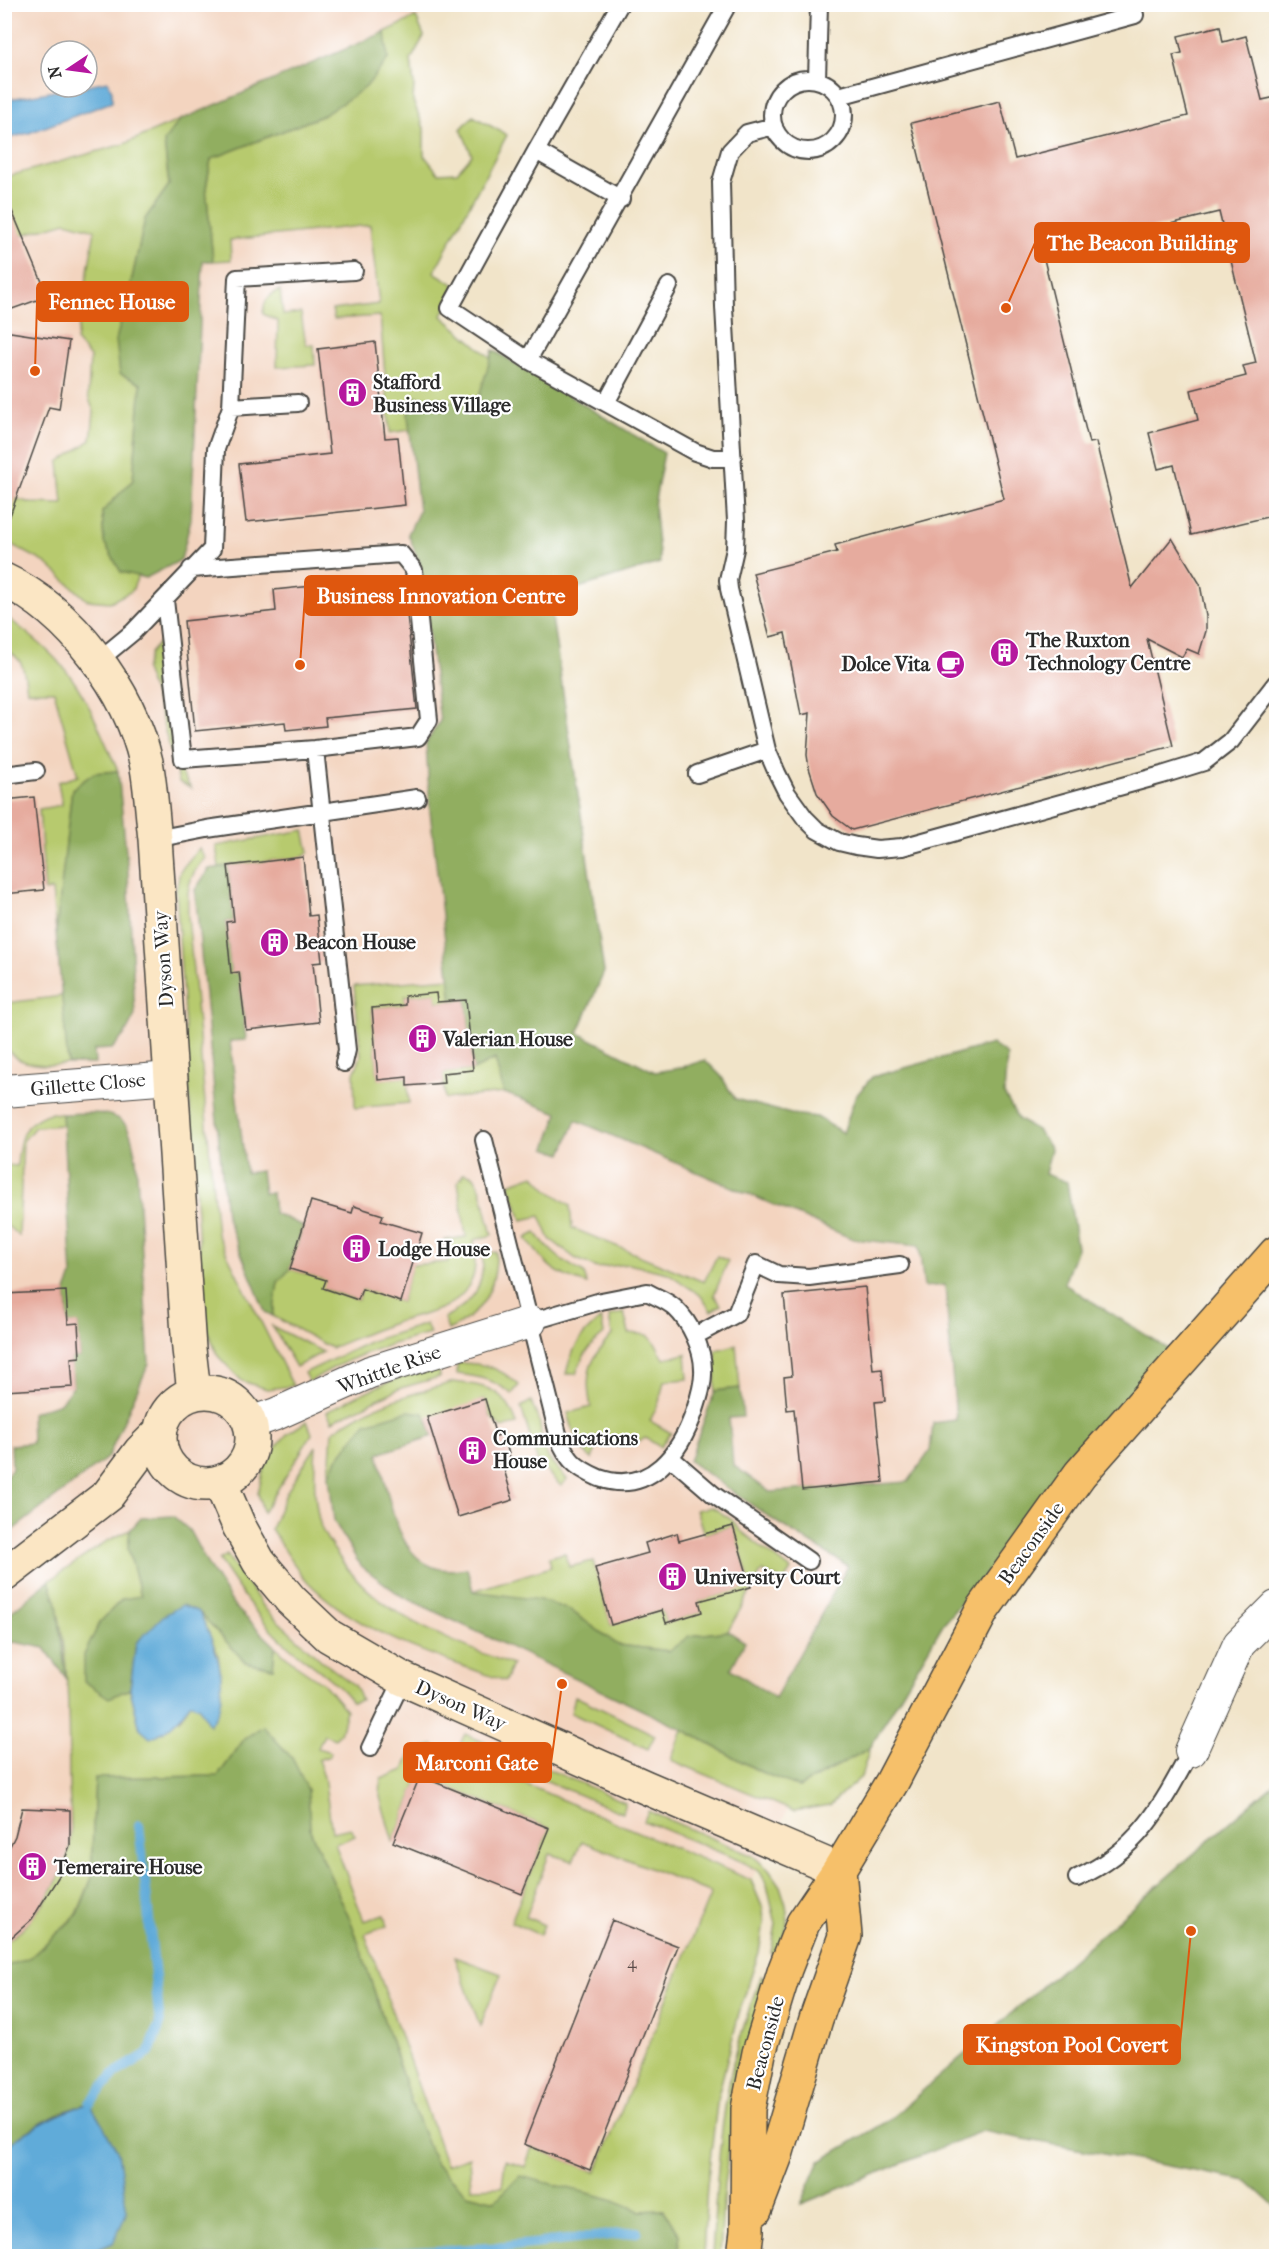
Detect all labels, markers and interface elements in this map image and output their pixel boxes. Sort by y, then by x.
north arrow [39,39,99,99]
text: N [44,63,65,80]
callout: The Beacon Building [1035,223,1249,262]
text: The Beacon Building [1046,231,1238,255]
callout: Fennec House [37,282,188,321]
text: Fennec House [48,290,176,314]
place label: Stafford Business Village [373,371,511,417]
building icon: Stafford Business Village [336,377,368,409]
callout: Business Innovation Centre [305,576,577,615]
text: Business Innovation Centre [317,584,566,608]
place label: The Ruxton Technology Centre [1025,629,1191,675]
building icon: The Ruxton Technology Centre [989,636,1021,668]
cafe icon: Dolce Vita [935,648,967,680]
place label: Dolce Vita [841,653,931,676]
street label: Dyson Way [149,908,178,1008]
building icon: Beacon House [258,926,290,958]
place label: Beacon House [295,931,416,954]
building icon: Valerian House [406,1023,438,1055]
place label: Valerian House [442,1028,573,1051]
street label: Gillette Close [29,1068,147,1101]
building icon: Lodge House [341,1233,373,1265]
place label: Lodge House [378,1238,490,1261]
street label: Whittle Rise [333,1340,444,1399]
place label: Communications House [493,1427,639,1473]
building icon: Communications House [456,1434,488,1466]
street label: Beaconside [994,1497,1069,1589]
building icon: University Court [657,1561,689,1593]
place label: University Court [693,1566,841,1589]
street label: Dyson Way [412,1675,511,1736]
callout: Marconi Gate [404,1743,551,1782]
text: Marconi Gate [415,1751,539,1775]
building icon: Temeraire House [17,1851,49,1883]
place label: Temeraire House [53,1856,203,1879]
house number: 4 [627,1953,637,1972]
street label: Beaconside [742,1993,789,2093]
callout: Kingston Pool Covert [964,2025,1180,2064]
text: Kingston Pool Covert [976,2033,1169,2057]

